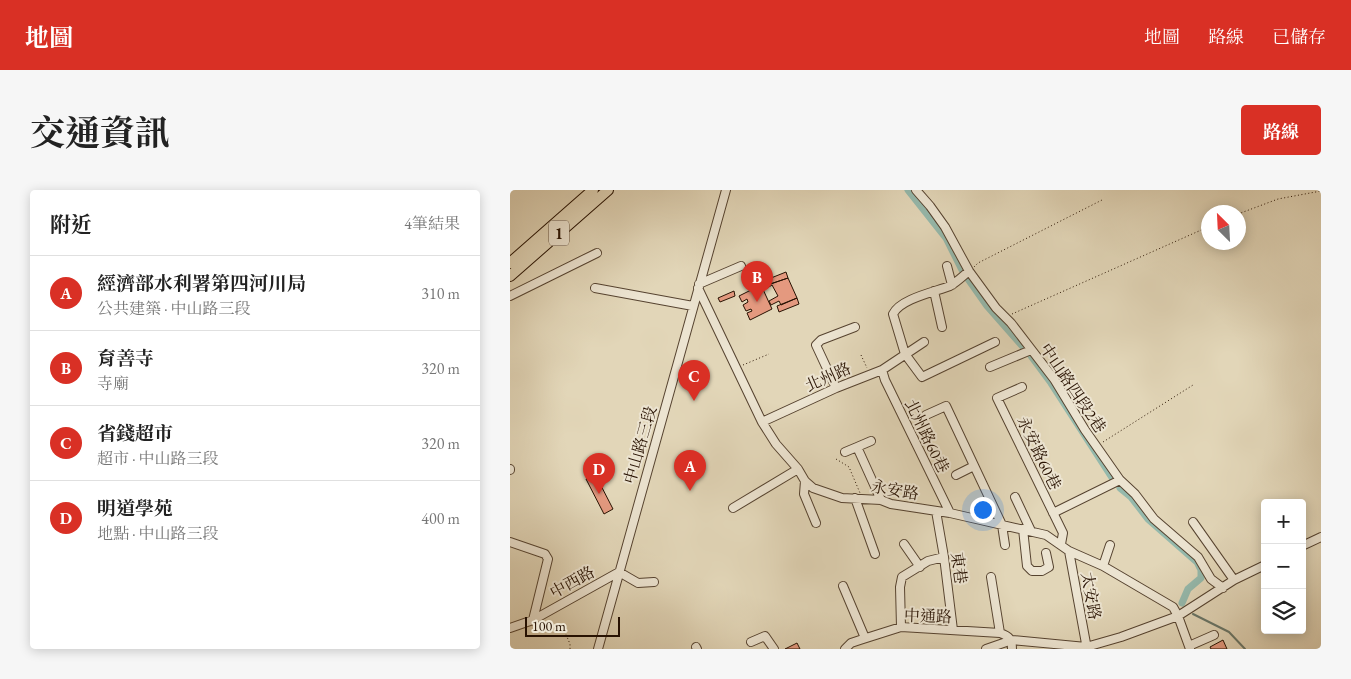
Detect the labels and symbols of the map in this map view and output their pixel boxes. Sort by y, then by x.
north arrow [1201,205,1246,250]
road number: 1 [549,220,569,246]
pin: B [741,261,773,302]
street label: 中山路四段2巷 [1035,339,1111,437]
street label: 北州路 [802,358,854,396]
pin: C [678,360,710,401]
street label: 北州路60巷 [900,396,954,476]
street label: 中山路三段 [619,404,661,486]
street label: 永安路60巷 [1012,413,1066,493]
pin: A [674,450,706,491]
pin: D [583,453,615,494]
street label: 永安路 [870,475,920,505]
your location [970,497,996,523]
street label: 東巷 [946,551,972,585]
street label: 中西路 [546,561,598,603]
street label: 太安路 [1076,571,1106,621]
street label: 中通路 [904,605,952,627]
scale bar [525,614,620,637]

